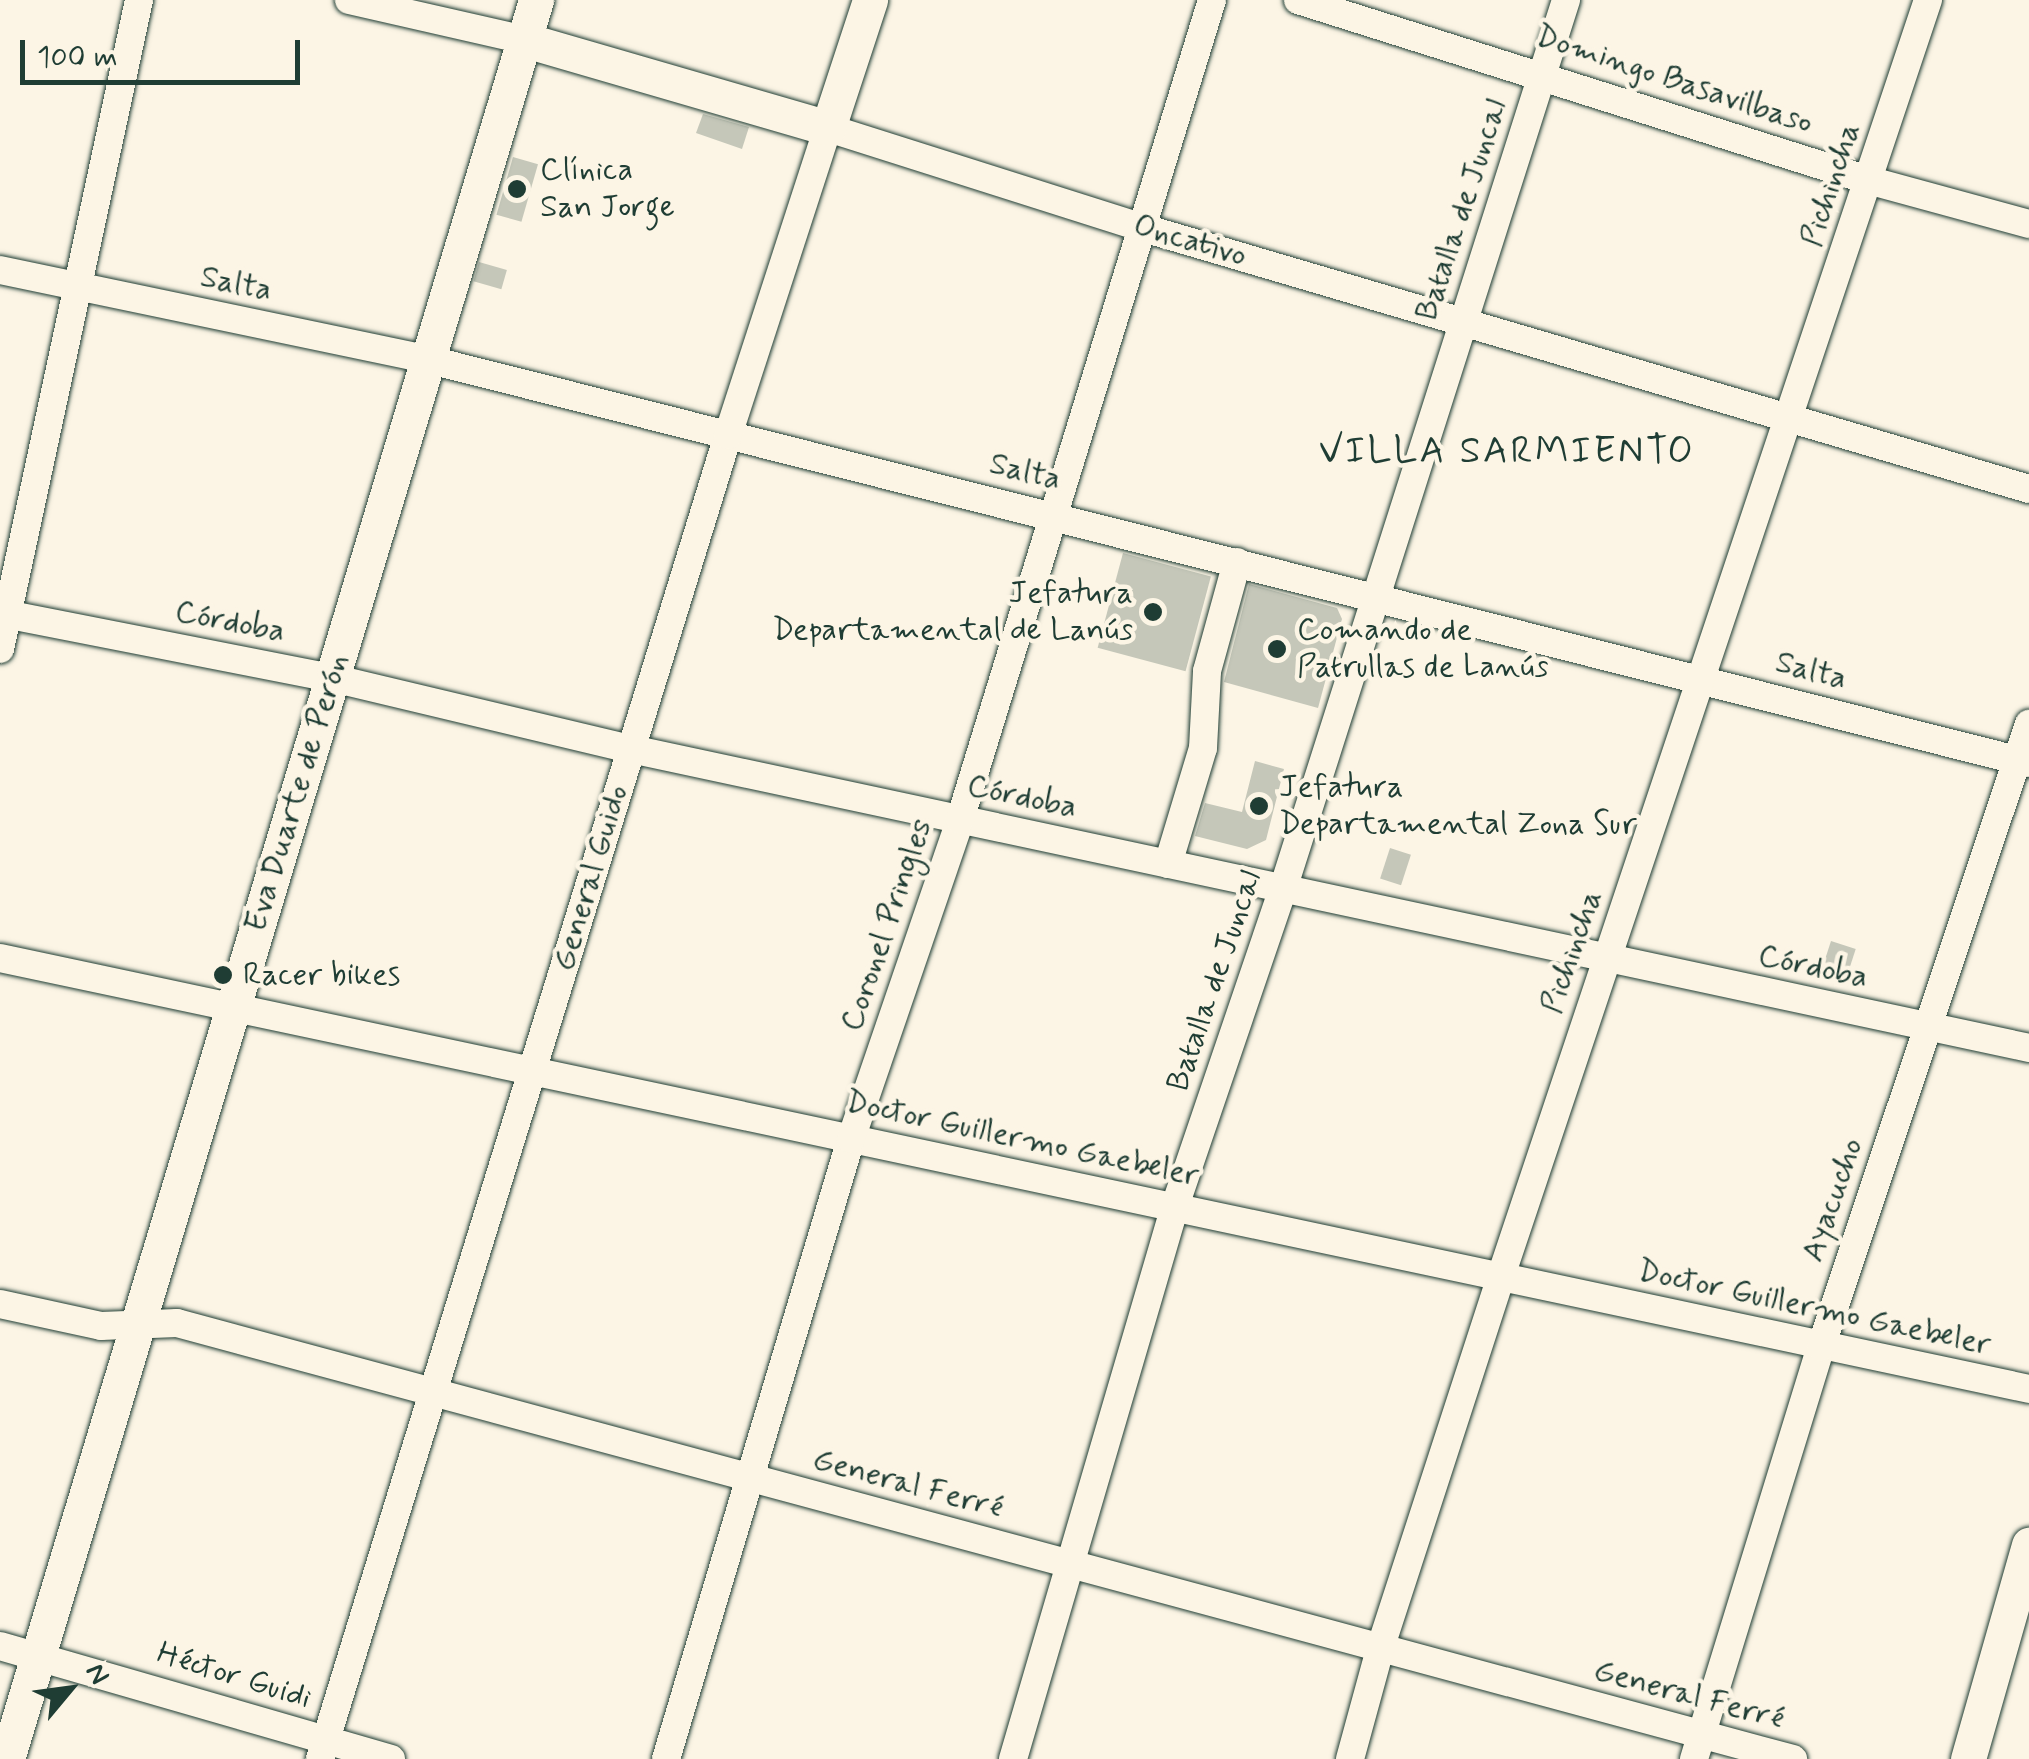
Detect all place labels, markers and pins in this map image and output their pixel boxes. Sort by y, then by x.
place label: Clínica San Jorge [540,152,675,227]
marker: Clínica San Jorge [504,176,530,202]
place label: Jefatura Departamental de Lanús [774,575,1133,650]
marker: Jefatura Departamental de Lanús [1142,601,1164,623]
place label: Comando de Patrullas de Lanús [1297,612,1546,687]
marker: Comando de Patrullas de Lanús [1266,638,1288,660]
place label: Jefatura Departamental Zona Sur [1279,769,1642,844]
marker: Jefatura Departamental Zona Sur [1248,795,1270,817]
place label: Racer bikes [243,956,399,994]
marker: Racer bikes [212,964,234,986]

